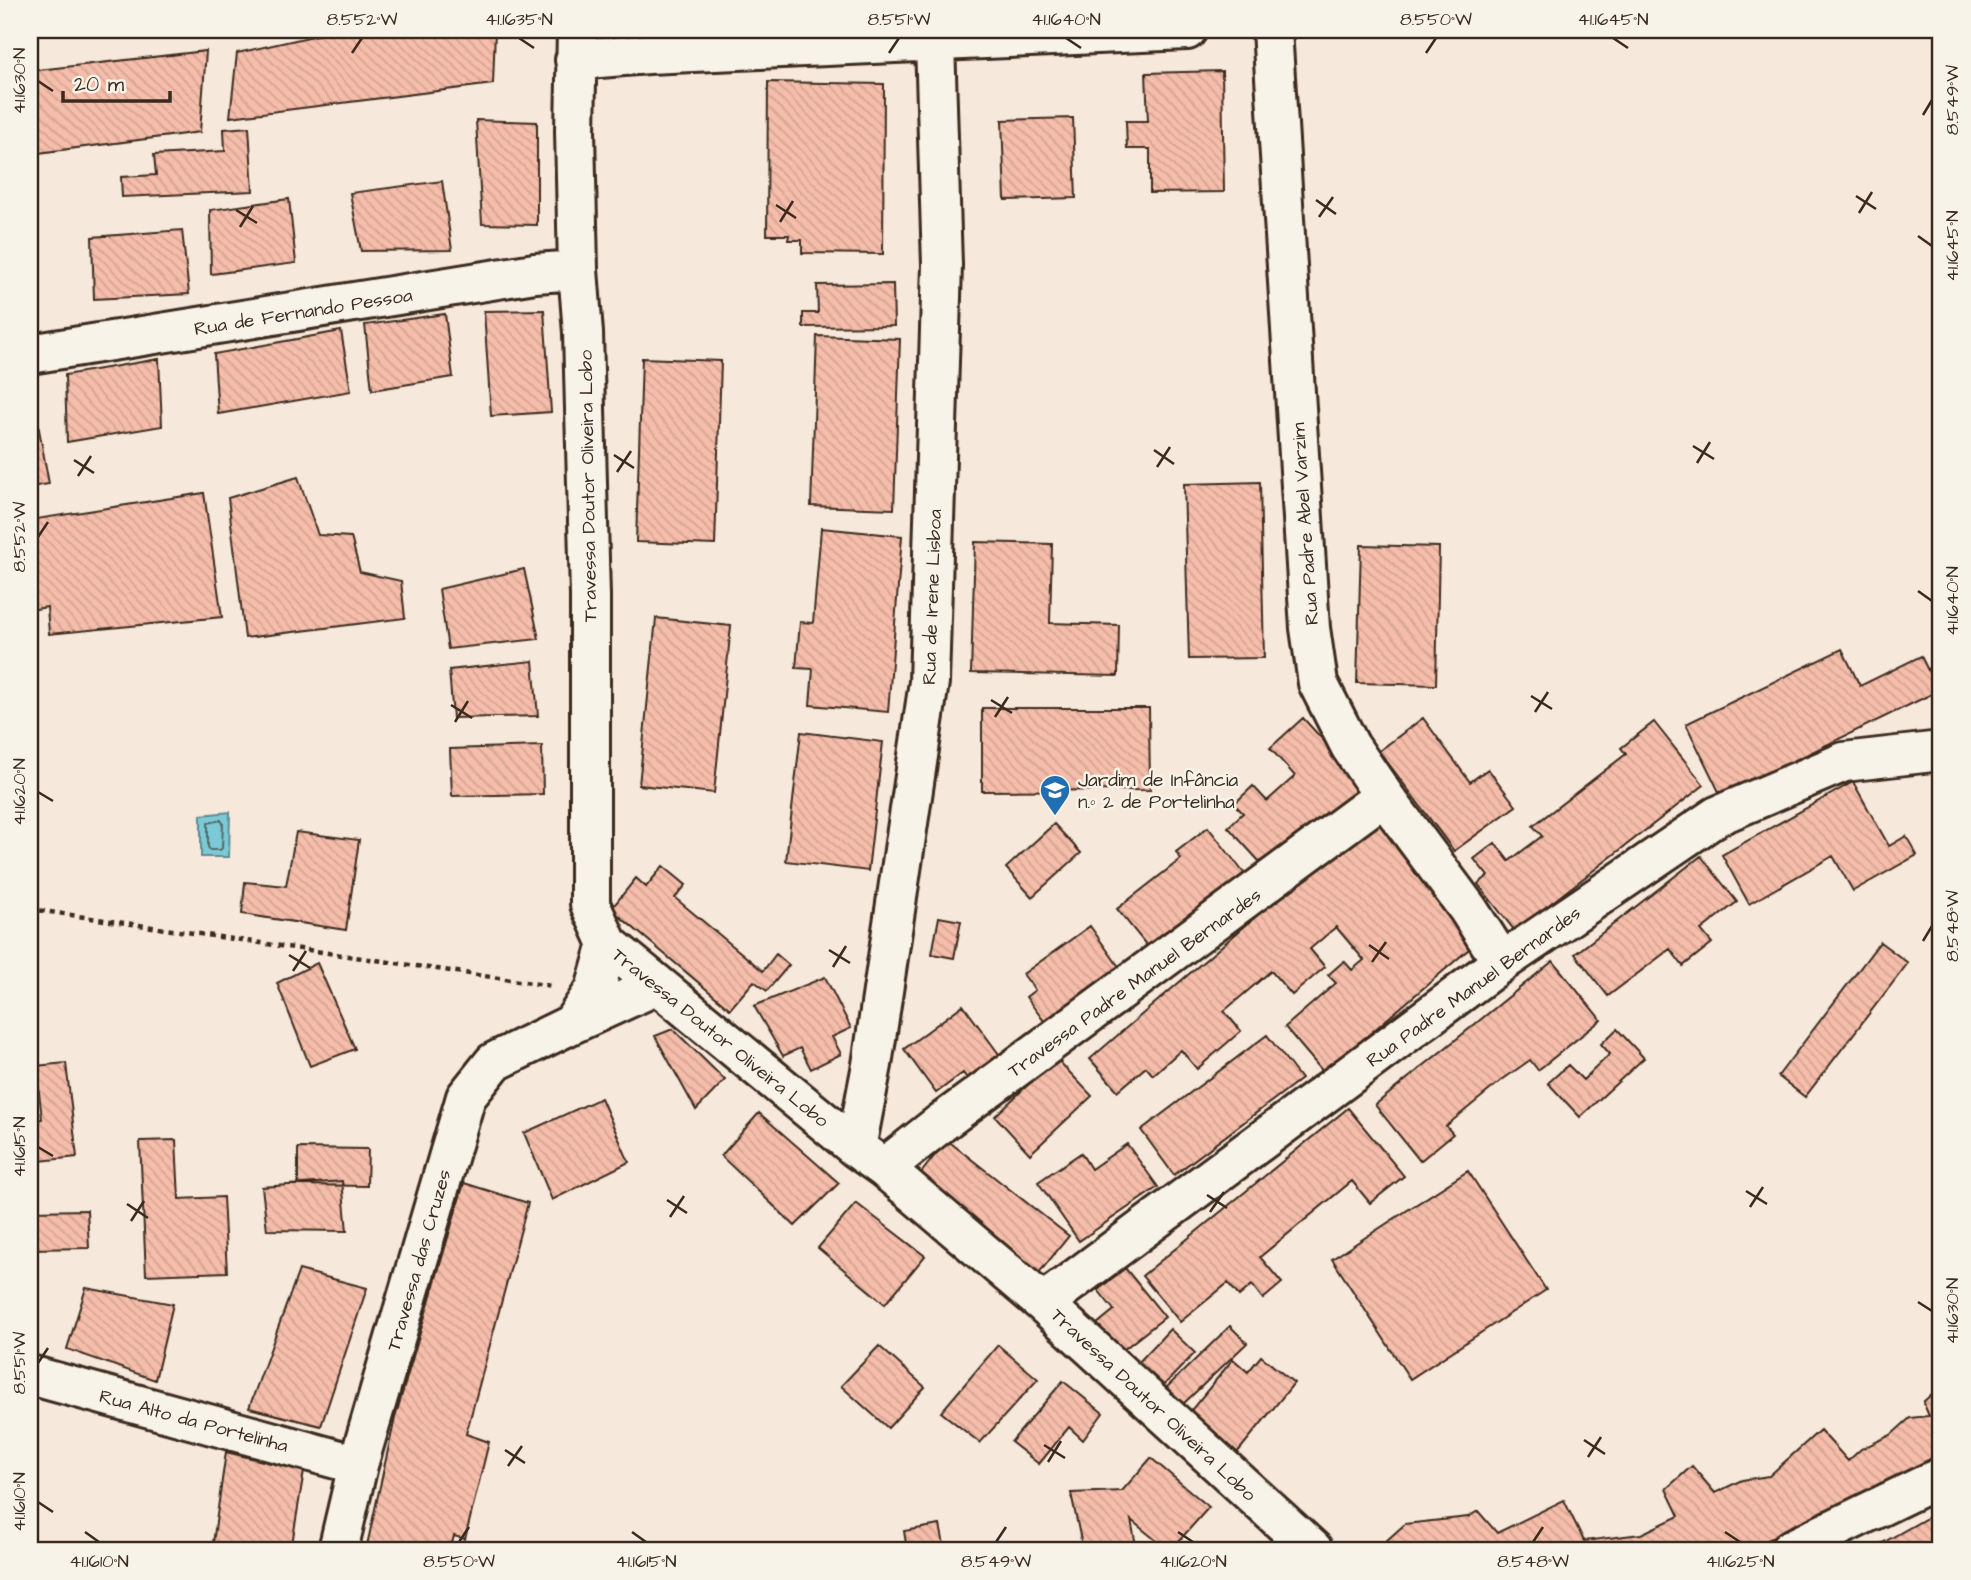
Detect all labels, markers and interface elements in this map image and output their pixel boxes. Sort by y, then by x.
text: 8.552°W [327,7,398,32]
text: 41.1635°N [485,7,553,32]
text: 8.551°W [868,7,931,32]
text: 41.1640°N [1031,7,1101,32]
text: 8.550°W [1400,7,1472,32]
text: 41.1645°N [1578,7,1648,32]
text: 41.1630°N [7,48,32,114]
scale bar [63,60,170,104]
text: 8.549°W [1940,65,1965,135]
text: 20 m [74,70,125,99]
text: 41.1645°N [1940,211,1965,281]
street label: Rua de Fernando Pessoa [192,282,415,343]
street label: Travessa Doutor Oliveira Lobo [573,349,604,622]
street label: Rua Padre Abel Varzim [1285,421,1326,626]
text: 8.552°W [7,501,32,572]
street label: Rua de Irene Lisboa [916,508,949,685]
text: 41.1640°N [1940,566,1965,636]
text: 41.1620°N [7,758,32,826]
place label: Jardim de Infância n.º 2 de Portelinha [1078,767,1239,816]
school or university icon: Jardim de Infância n.º 2 de Portelinha [1038,773,1072,817]
street label: Travessa Padre Manuel Bernardes [1003,882,1267,1084]
text: 8.548°W [1940,890,1965,962]
street label: Rua Padre Manuel Bernardes [1361,900,1587,1074]
street label: Travessa Doutor Oliveira Lobo [606,942,835,1134]
text: 41.1615°N [7,1117,32,1177]
street label: Travessa das Cruzes [381,1166,458,1354]
text: 41.1630°N [1940,1278,1965,1344]
street label: Travessa Doutor Oliveira Lobo [1044,1302,1262,1508]
text: 8.551°W [7,1331,32,1394]
street label: Rua Alto da Portelinha [96,1383,291,1460]
text: 41.1610°N [7,1472,32,1532]
text: 41.1610°N [69,1549,129,1574]
text: 8.550°W [423,1549,495,1574]
text: 41.1615°N [616,1549,676,1574]
text: 8.549°W [961,1549,1031,1574]
text: 41.1620°N [1159,1549,1227,1574]
text: 8.548°W [1497,1549,1569,1574]
text: 41.1625°N [1706,1549,1774,1574]

